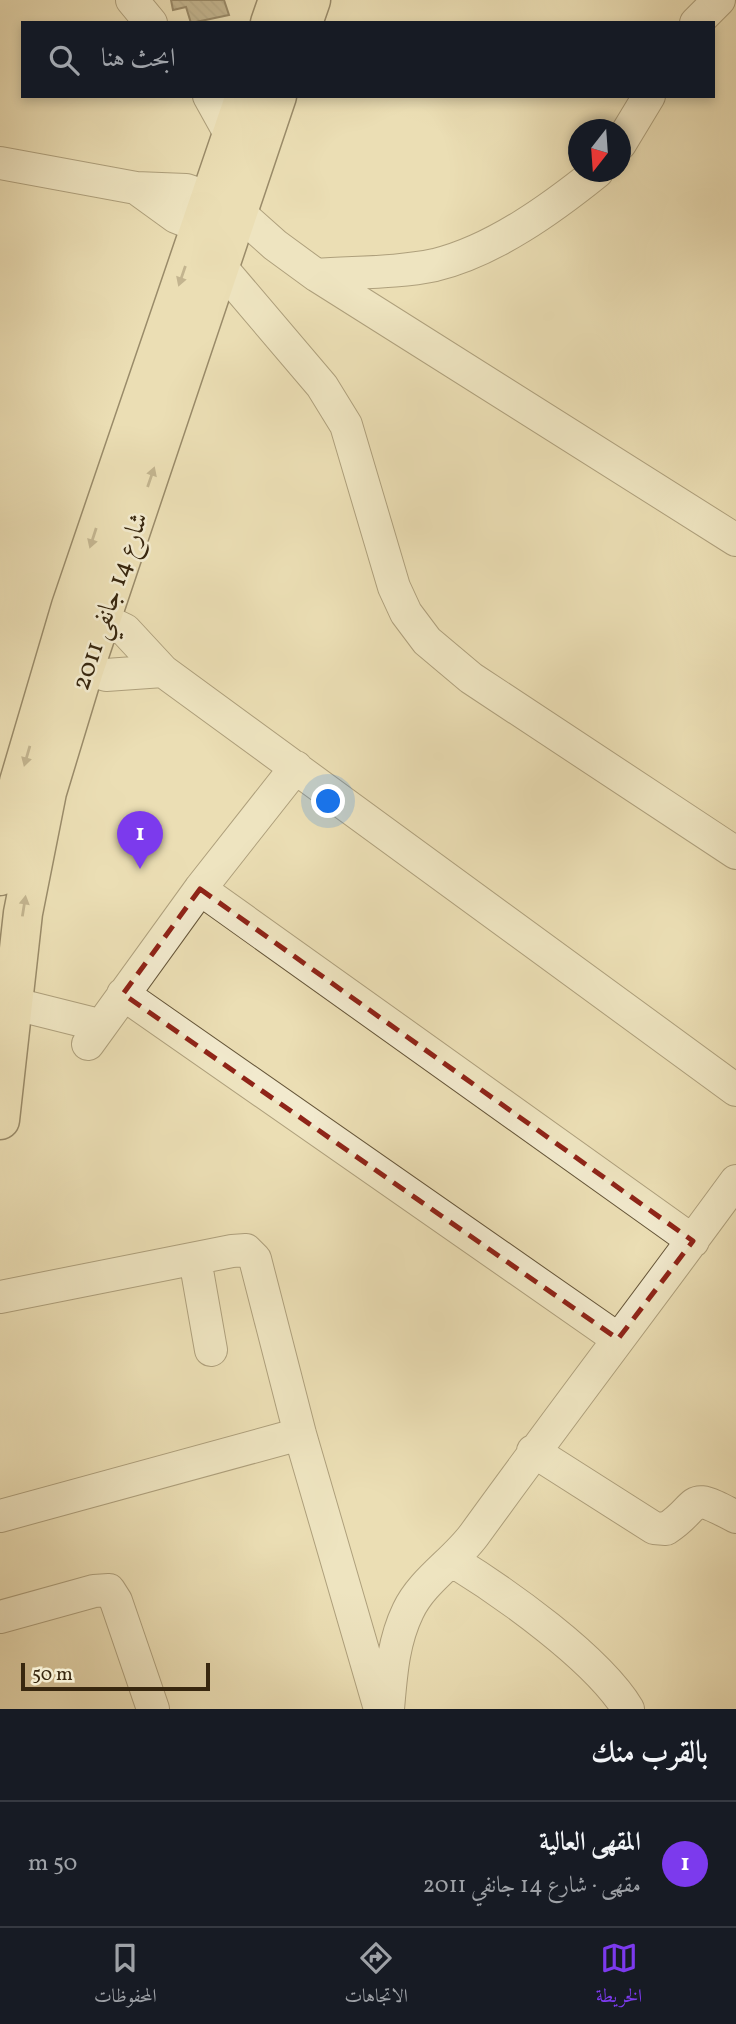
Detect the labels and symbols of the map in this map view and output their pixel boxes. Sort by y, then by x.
north arrow [568,119,631,182]
one-way arrow [176,266,187,287]
one-way arrow [146,466,157,487]
street label: شارع 14 جانفي 2011 [64,508,164,697]
one-way arrow [87,528,98,549]
one-way arrow [21,745,31,766]
your location [311,784,345,818]
pin: 1 [117,811,163,869]
one-way arrow [19,895,30,917]
scale bar [21,1660,210,1692]

